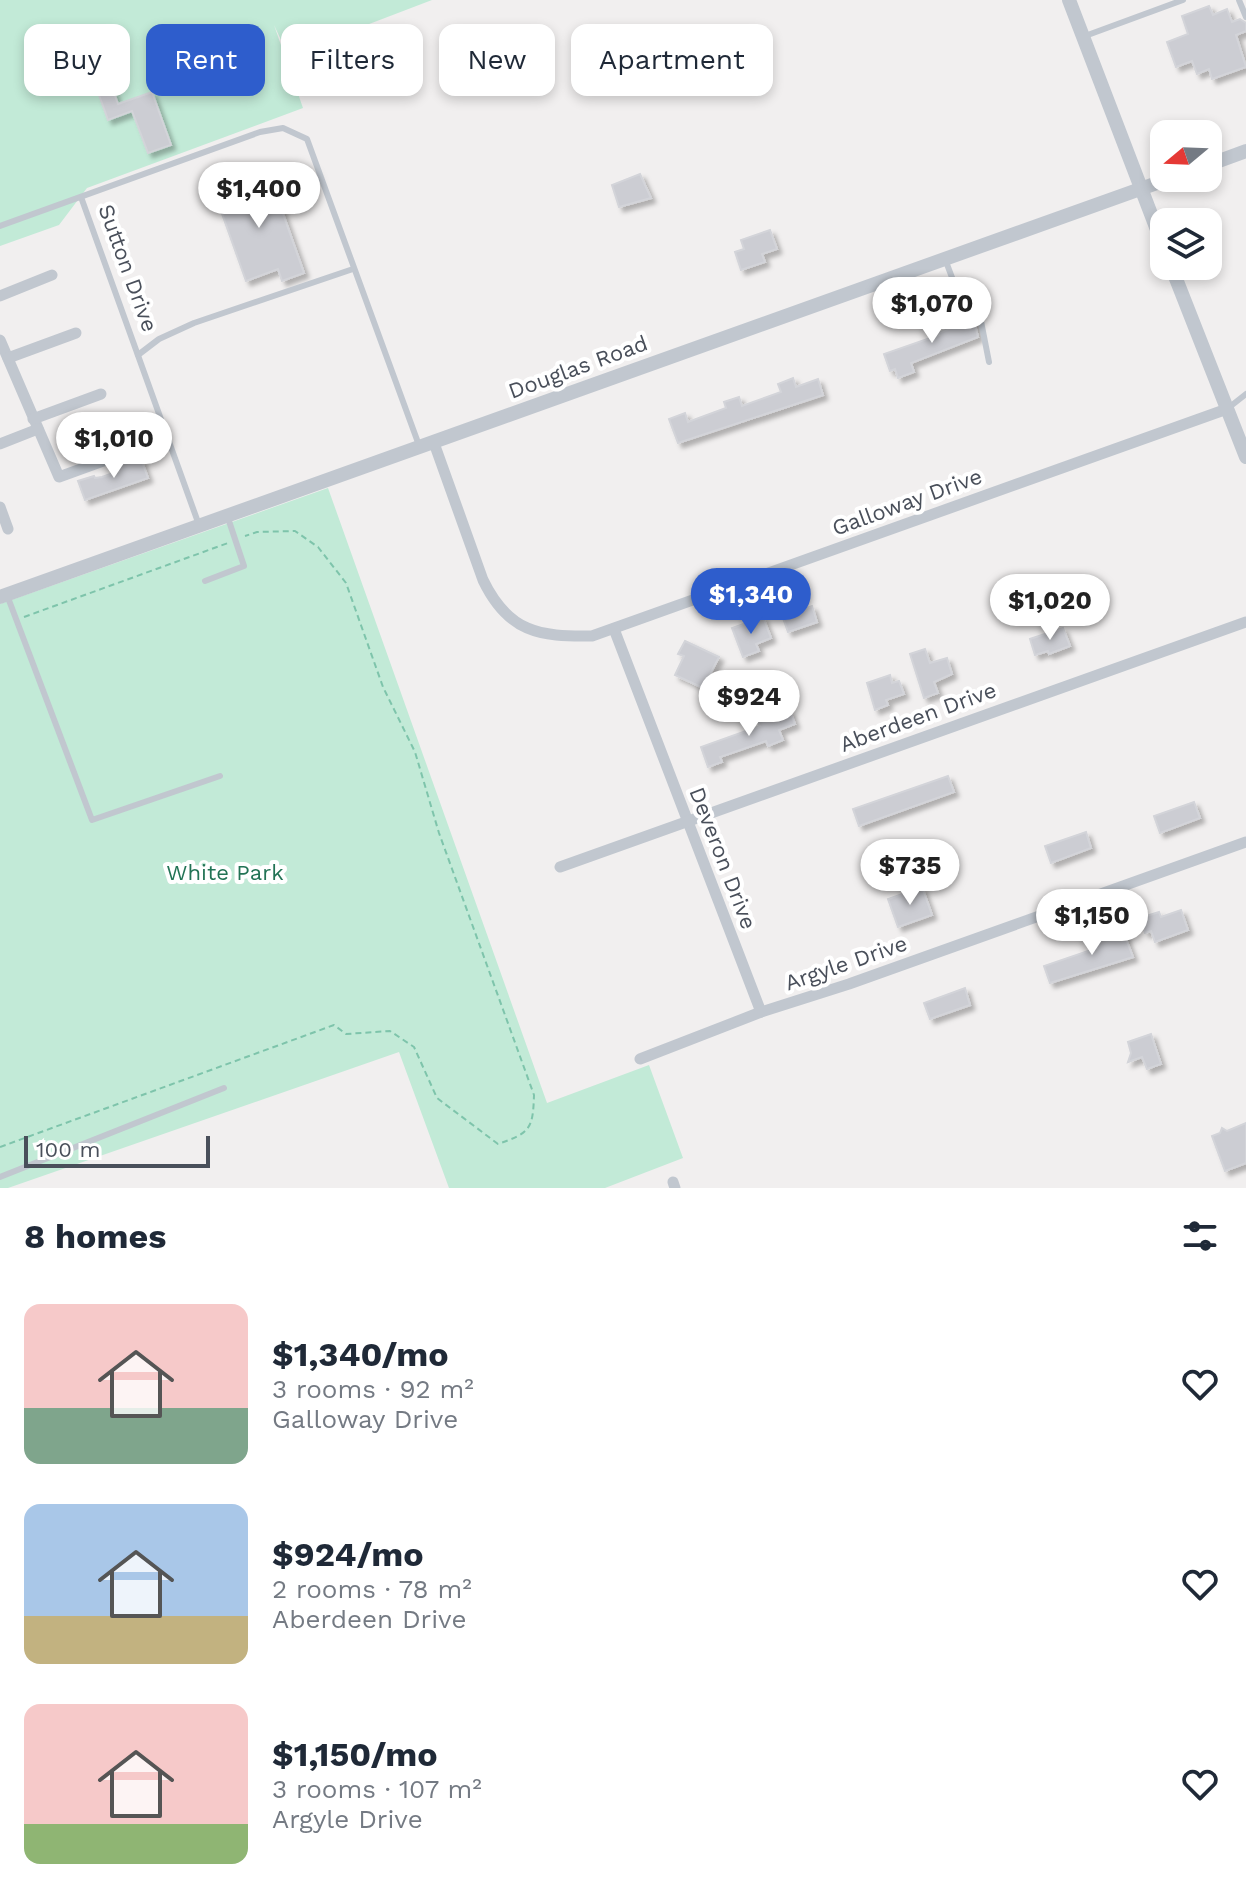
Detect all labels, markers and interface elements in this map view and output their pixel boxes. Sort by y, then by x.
chip: Buy [24,24,130,96]
chip: Rent [146,24,265,96]
chip: Filters [281,24,423,96]
chip: New [439,24,555,96]
chip: Apartment [571,24,773,96]
north arrow [1150,120,1222,192]
map controls [1150,120,1222,280]
pin: $1,400 [194,162,324,230]
text: $1,400 [216,173,302,203]
street label: Sutton Drive [93,201,163,335]
button: layers [1150,208,1222,280]
pin: $1,070 [867,277,997,345]
text: $1,070 [890,288,974,318]
street label: Douglas Road [505,330,651,404]
pin: $1,010 [49,412,179,480]
text: $1,010 [74,423,154,453]
street label: Galloway Drive [829,463,985,541]
pin: $1,340 [686,568,816,636]
pin: $1,020 [985,574,1115,642]
text: $1,340 [709,579,793,609]
text: $1,020 [1008,585,1092,615]
pin: $924 [702,670,796,738]
street label: Aberdeen Drive [836,677,1000,757]
text: $924 [717,681,781,711]
street label: Deveron Drive [684,783,762,933]
pin: $735 [863,839,957,907]
text: $735 [878,850,942,880]
park label: White Park [166,860,284,885]
pin: $1,150 [1027,889,1157,957]
text: $1,150 [1054,900,1130,930]
street label: Argyle Drive [782,930,910,996]
scale bar [24,1132,210,1168]
text: 100 m [36,1137,100,1162]
icon: filters [1178,1214,1222,1258]
text: 8 homes [24,1216,166,1256]
text: $1,340/mo [272,1334,449,1374]
icon: home [88,1336,184,1432]
icon: heart [1178,1362,1222,1406]
text: 3 rooms · 92 m² [272,1374,474,1404]
text: Galloway Drive [272,1404,458,1434]
text: $924/mo [272,1534,424,1574]
icon: home [88,1536,184,1632]
icon: heart [1178,1562,1222,1606]
text: 2 rooms · 78 m² [272,1574,472,1604]
text: Aberdeen Drive [272,1604,467,1634]
text: $1,150/mo [272,1734,438,1774]
icon: home [88,1736,184,1832]
icon: heart [1178,1762,1222,1806]
text: 3 rooms · 107 m² [272,1774,482,1804]
text: Argyle Drive [272,1804,423,1834]

